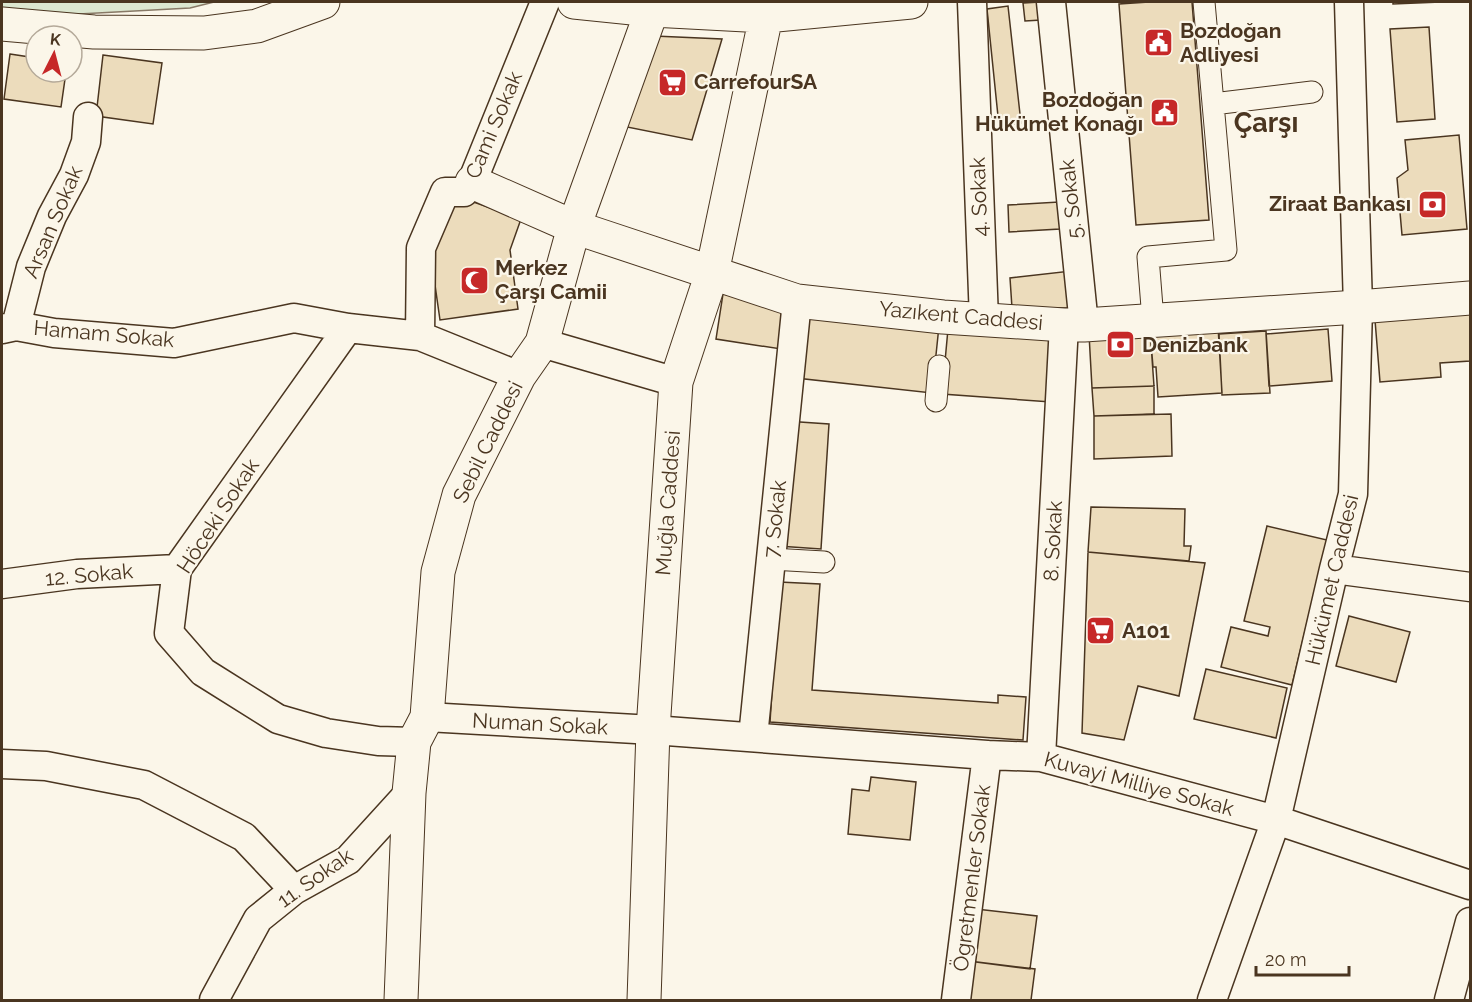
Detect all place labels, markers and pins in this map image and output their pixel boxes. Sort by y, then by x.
place label: Bozdoğan Adliyesi [1180,18,1281,67]
public building icon: Bozdoğan Adliyesi [1143,27,1175,59]
supermarket icon: CarrefourSA [657,66,689,98]
place label: CarrefourSA [694,69,818,94]
place label: Bozdoğan Hükümet Konağı [975,87,1143,136]
public building icon: Bozdoğan Hükümet Konağı [1148,96,1180,128]
bank icon: Ziraat Bankası [1416,188,1448,220]
place label: Ziraat Bankası [1269,191,1411,216]
place label: Merkez Çarşı Camii [495,255,607,304]
mosque icon: Merkez Çarşı Camii [458,264,490,296]
bank icon: Denizbank [1105,329,1137,361]
place label: Denizbank [1142,332,1248,357]
supermarket icon: A101 [1085,615,1117,647]
place label: A101 [1122,618,1170,643]

